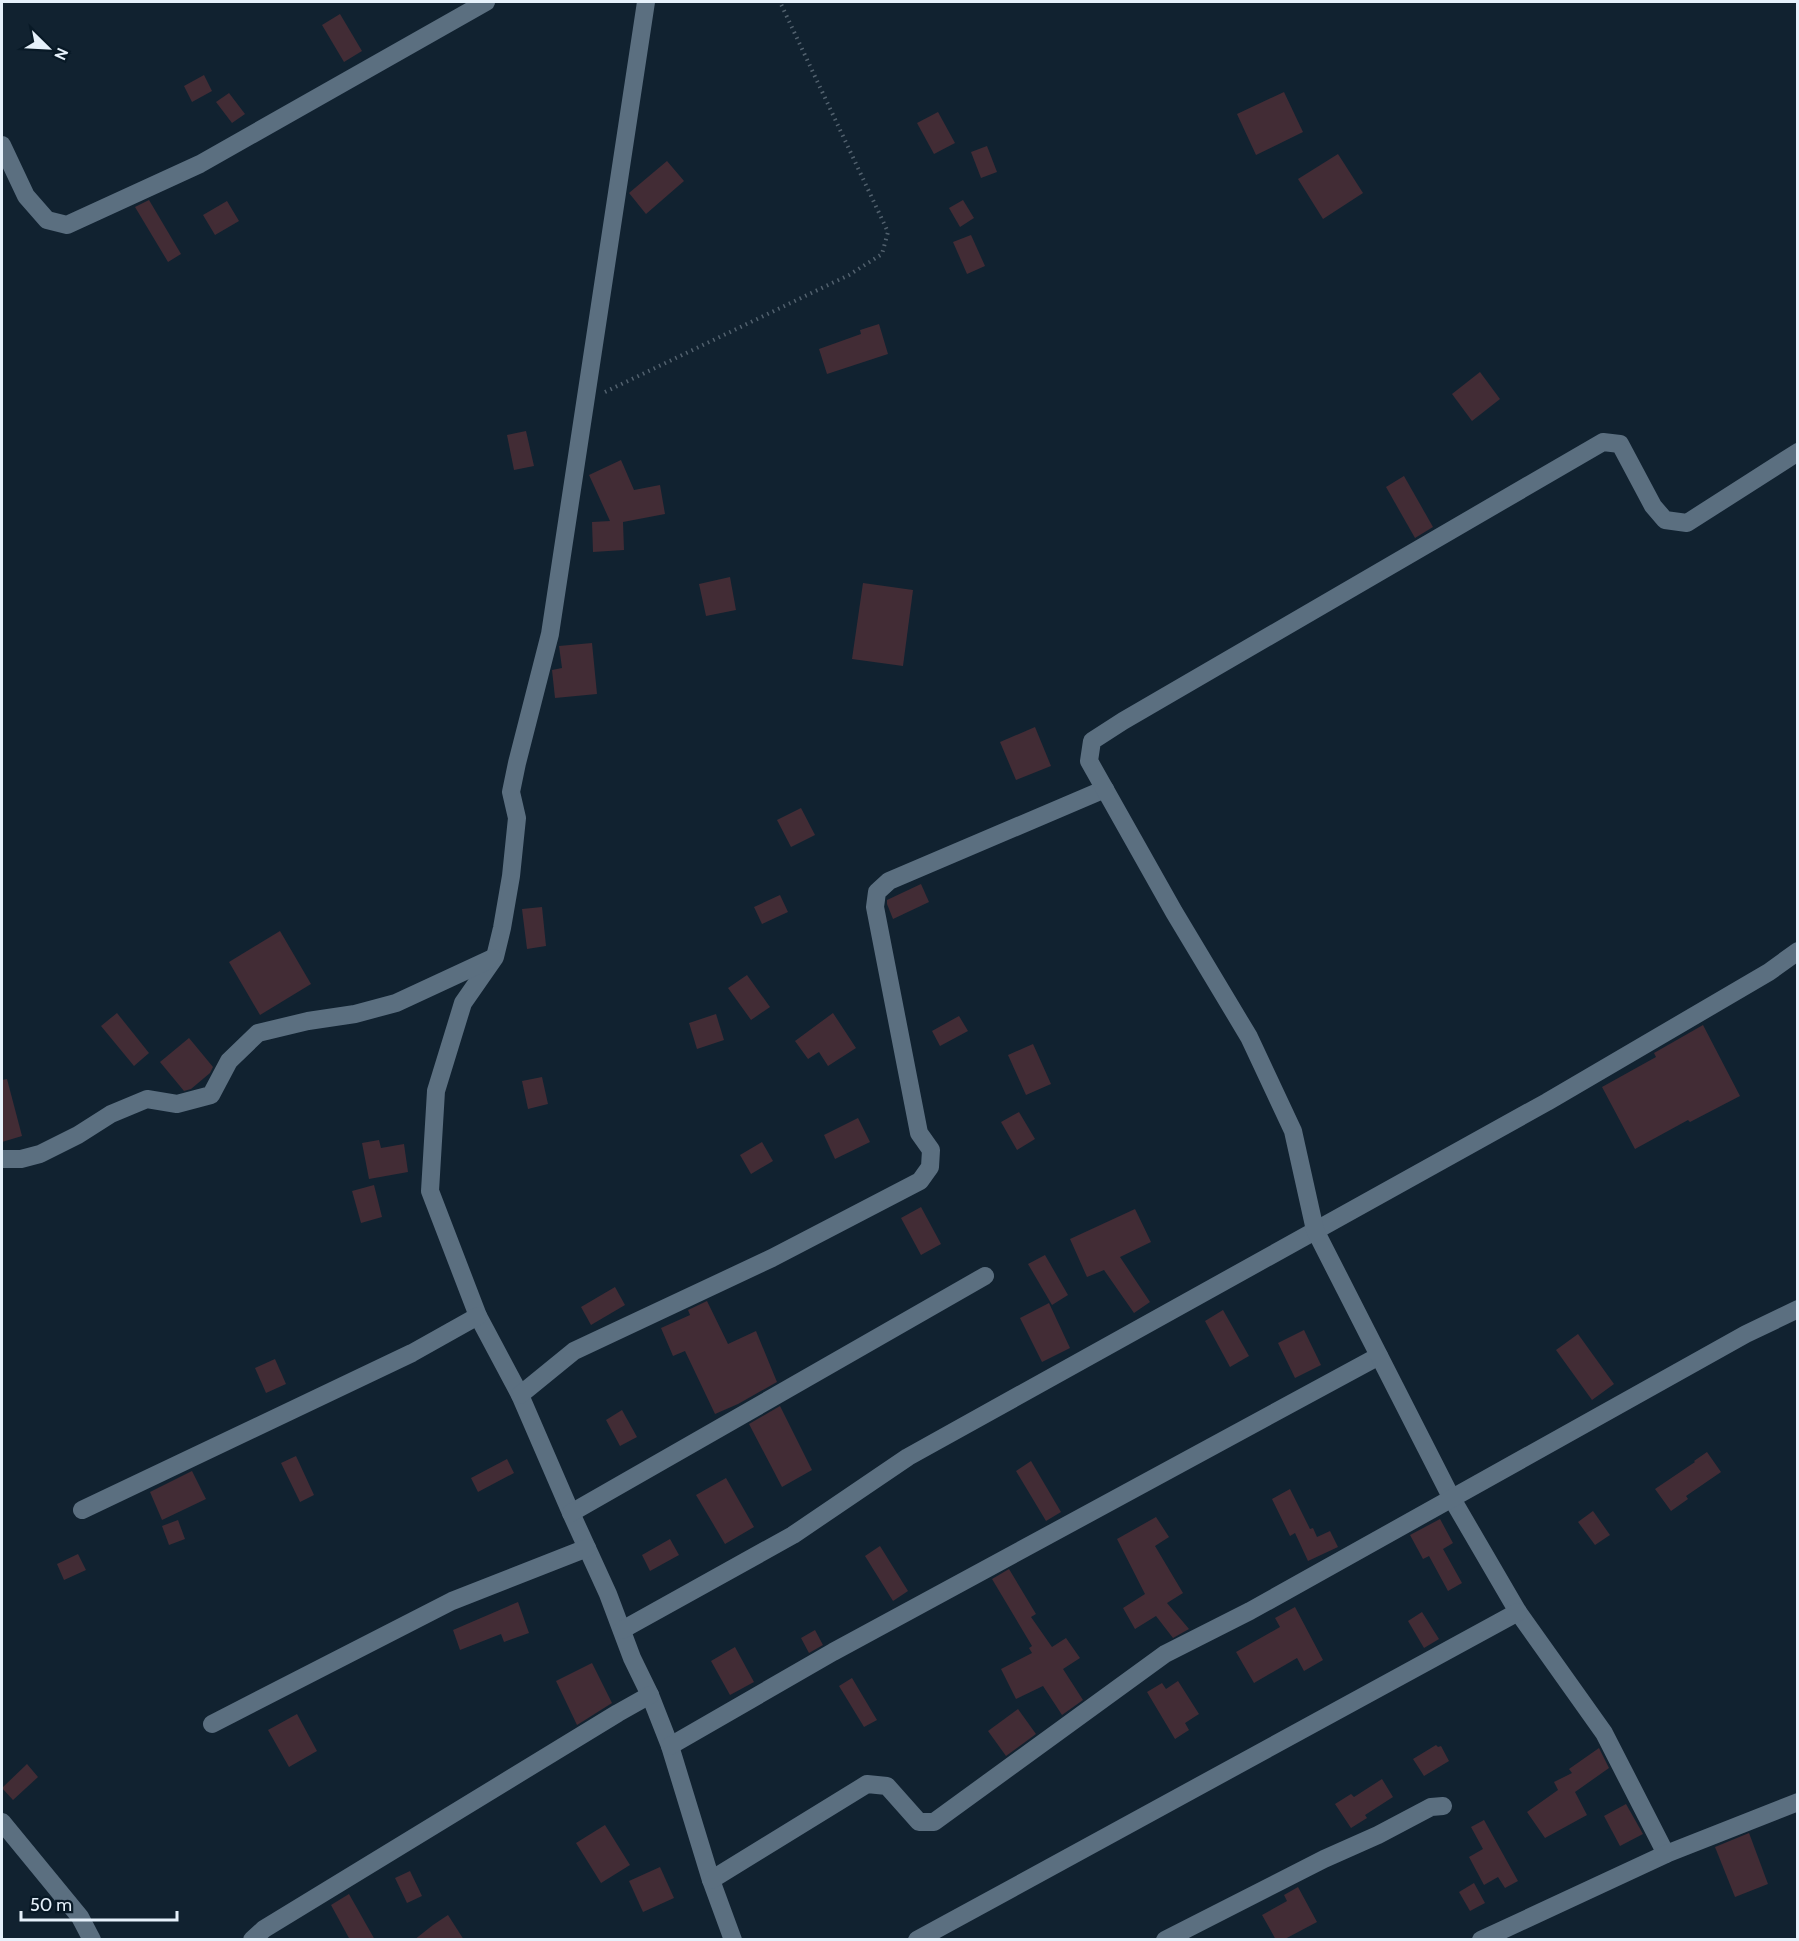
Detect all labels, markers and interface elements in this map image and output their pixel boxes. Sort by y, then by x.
north arrow [18,18,78,78]
text: N [50,45,72,63]
scale bar [21,1884,177,1922]
text: 50 m [30,1894,72,1916]

